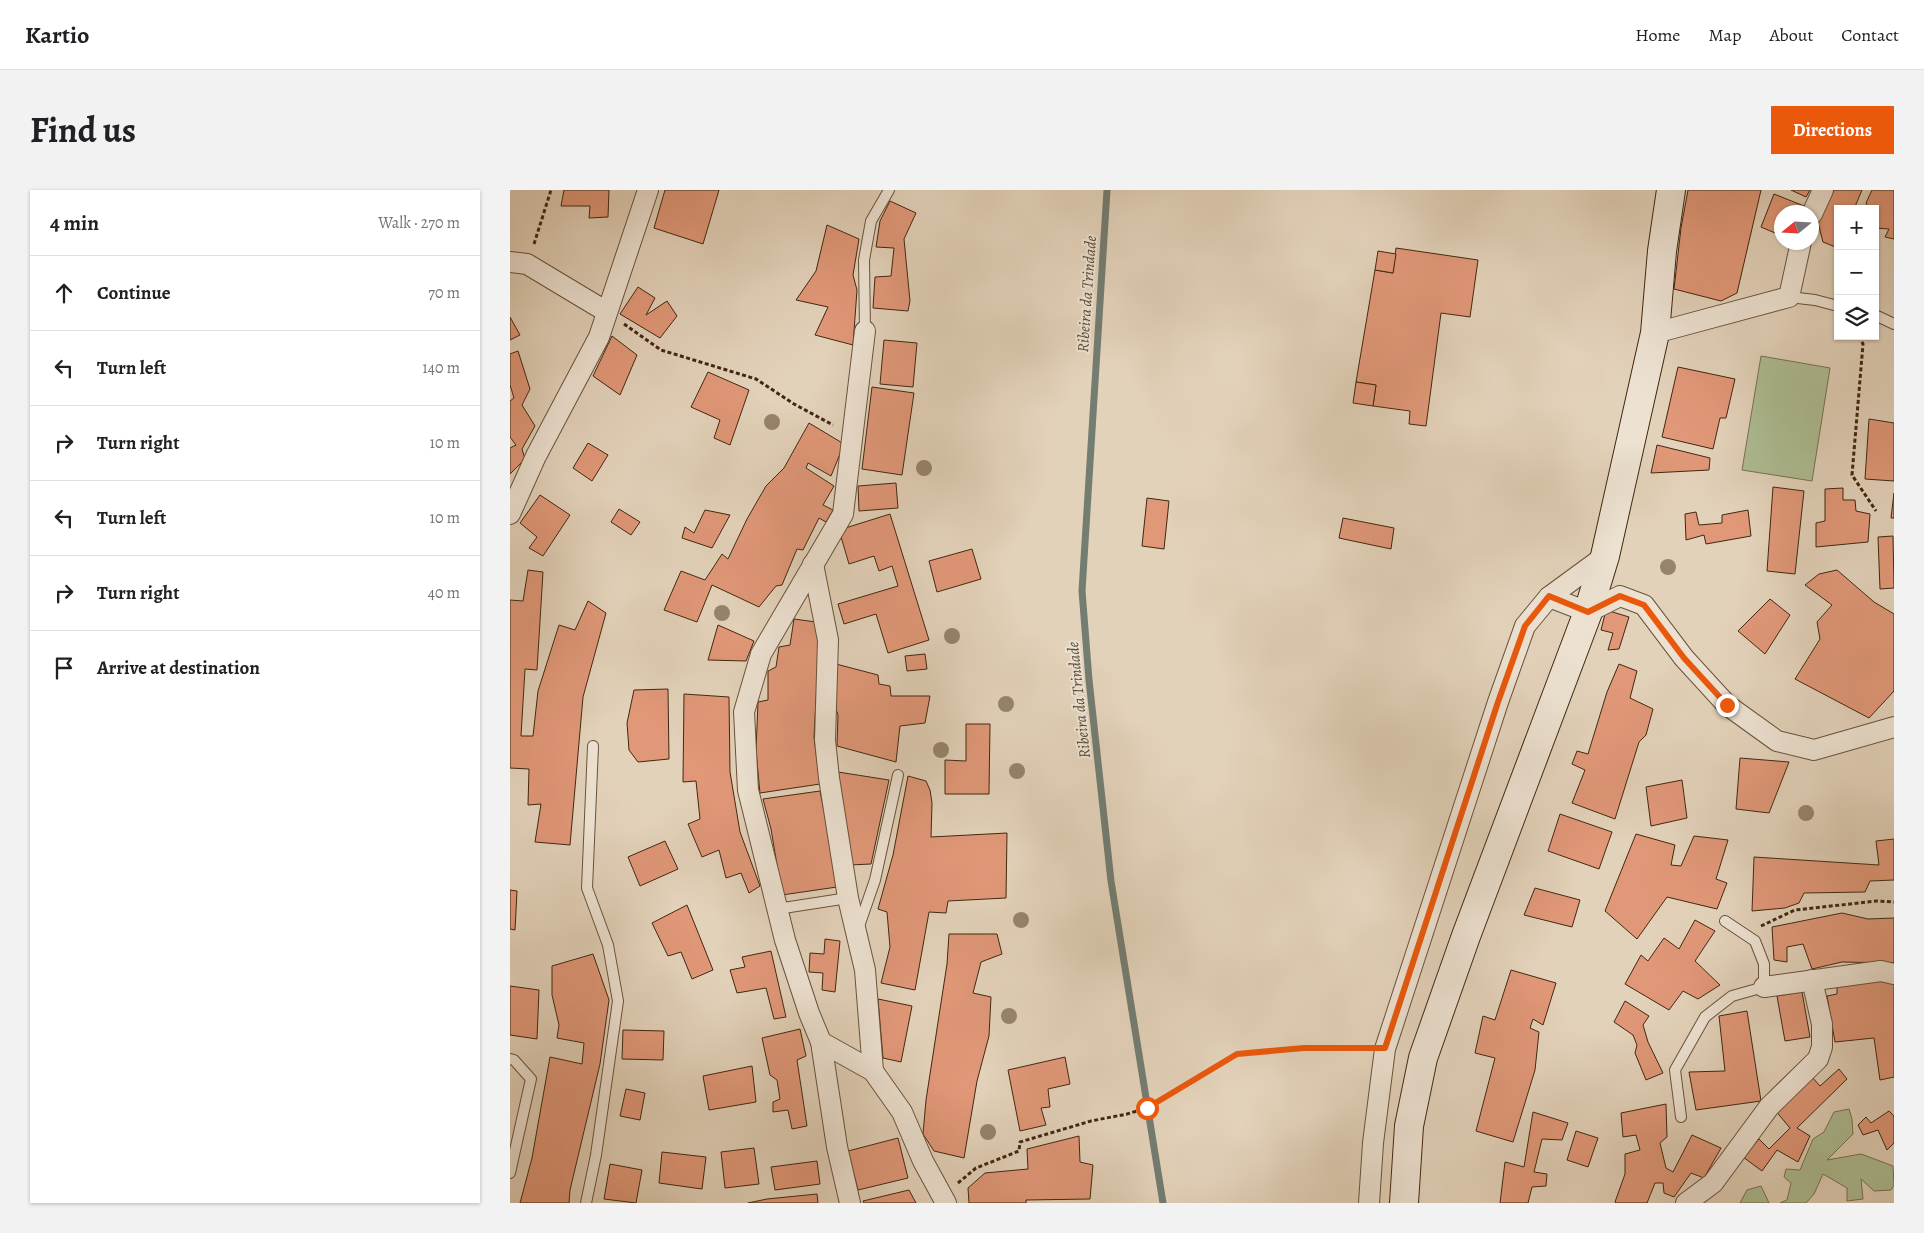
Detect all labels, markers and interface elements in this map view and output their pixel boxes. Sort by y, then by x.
text: Kartio [25,19,89,51]
text: Home [1635,23,1680,47]
text: Map [1708,23,1741,47]
text: About [1769,23,1813,47]
text: Contact [1841,23,1899,47]
text: Find us [30,106,136,154]
button: Directions [1771,106,1894,154]
north arrow [1774,205,1819,250]
map controls [1834,205,1879,340]
button: + [1834,205,1879,250]
text: 4 min [50,209,99,237]
text: Walk · 270 m [378,212,460,234]
water label: Ribeira da Trindade [1072,235,1102,353]
button: − [1834,250,1879,295]
icon: ahead [50,279,78,307]
text: Continue [97,280,171,306]
text: 70 m [428,282,460,304]
button: layers [1834,295,1879,340]
icon: left [50,354,78,382]
text: Turn left [97,355,166,381]
text: 140 m [422,357,460,379]
icon: right [50,429,78,457]
text: Turn right [97,430,179,456]
text: 10 m [430,432,460,454]
icon: left [50,504,78,532]
text: Turn left [97,505,166,531]
text: 10 m [430,507,460,529]
icon: right [50,579,78,607]
text: Turn right [97,580,179,606]
text: 40 m [428,582,460,604]
water label: Ribeira da Trindade [1062,640,1096,759]
icon: arrive [50,654,78,682]
text: Arrive at destination [97,655,260,681]
route end [1716,694,1739,717]
route start [1136,1097,1159,1120]

